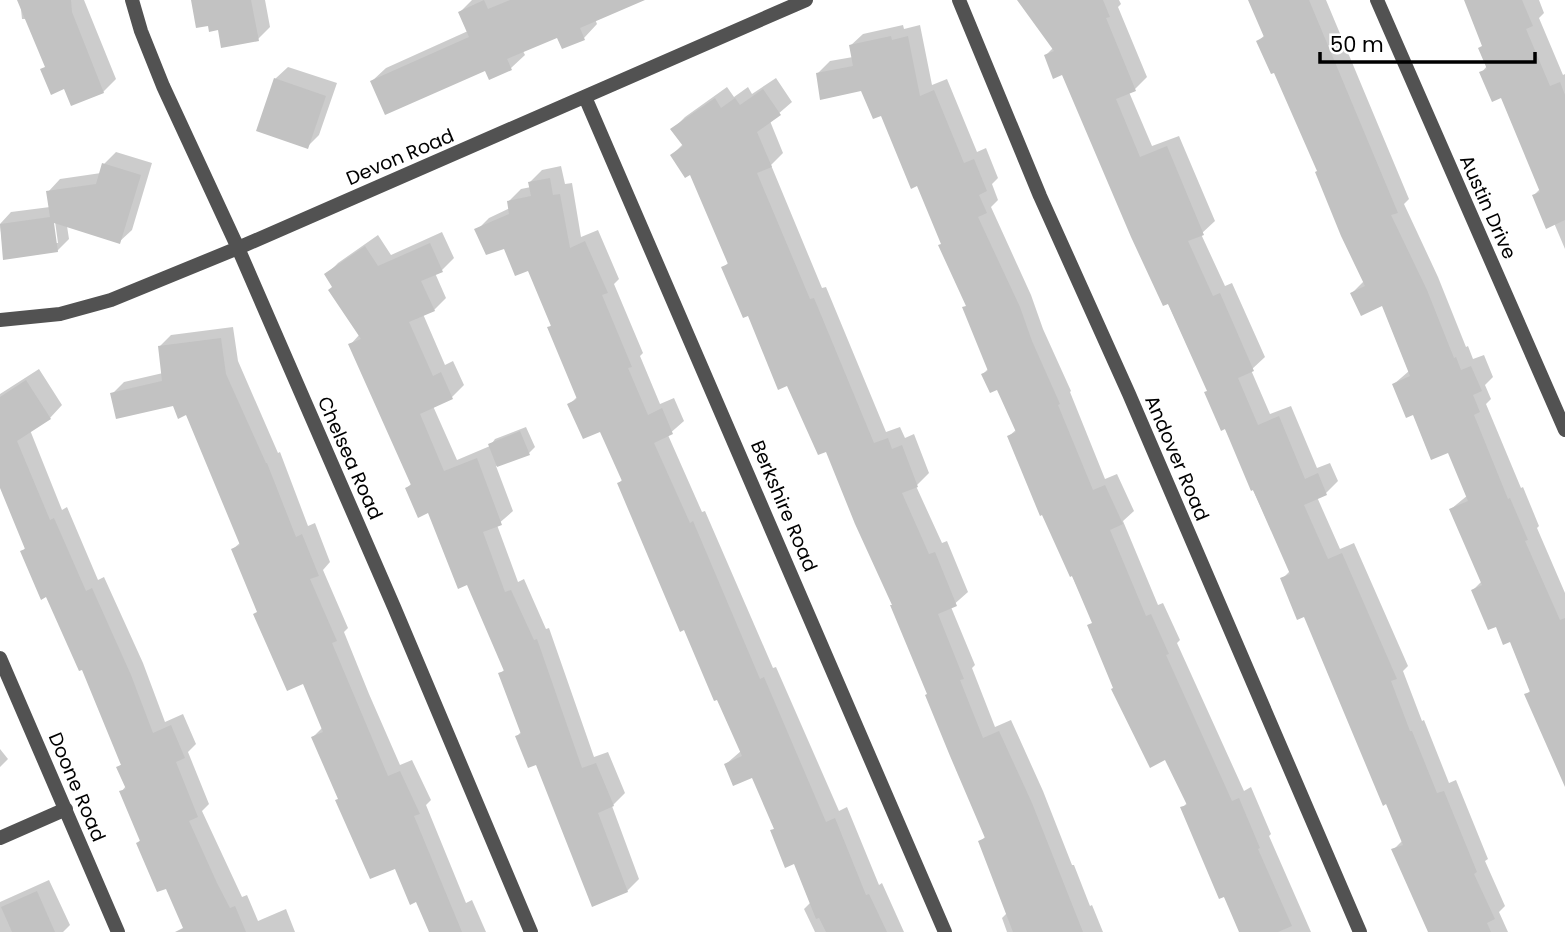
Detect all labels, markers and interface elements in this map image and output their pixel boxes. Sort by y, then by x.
scale bar [1320,21,1535,65]
text: 50 m [1330,30,1384,59]
street label: Devon Road [342,122,458,192]
street label: Austin Drive [1453,151,1523,263]
street label: Andover Road [1138,391,1216,525]
street label: Chelsea Road [311,392,389,524]
street label: Berkshire Road [744,436,824,576]
street label: Doone Road [42,728,112,846]

